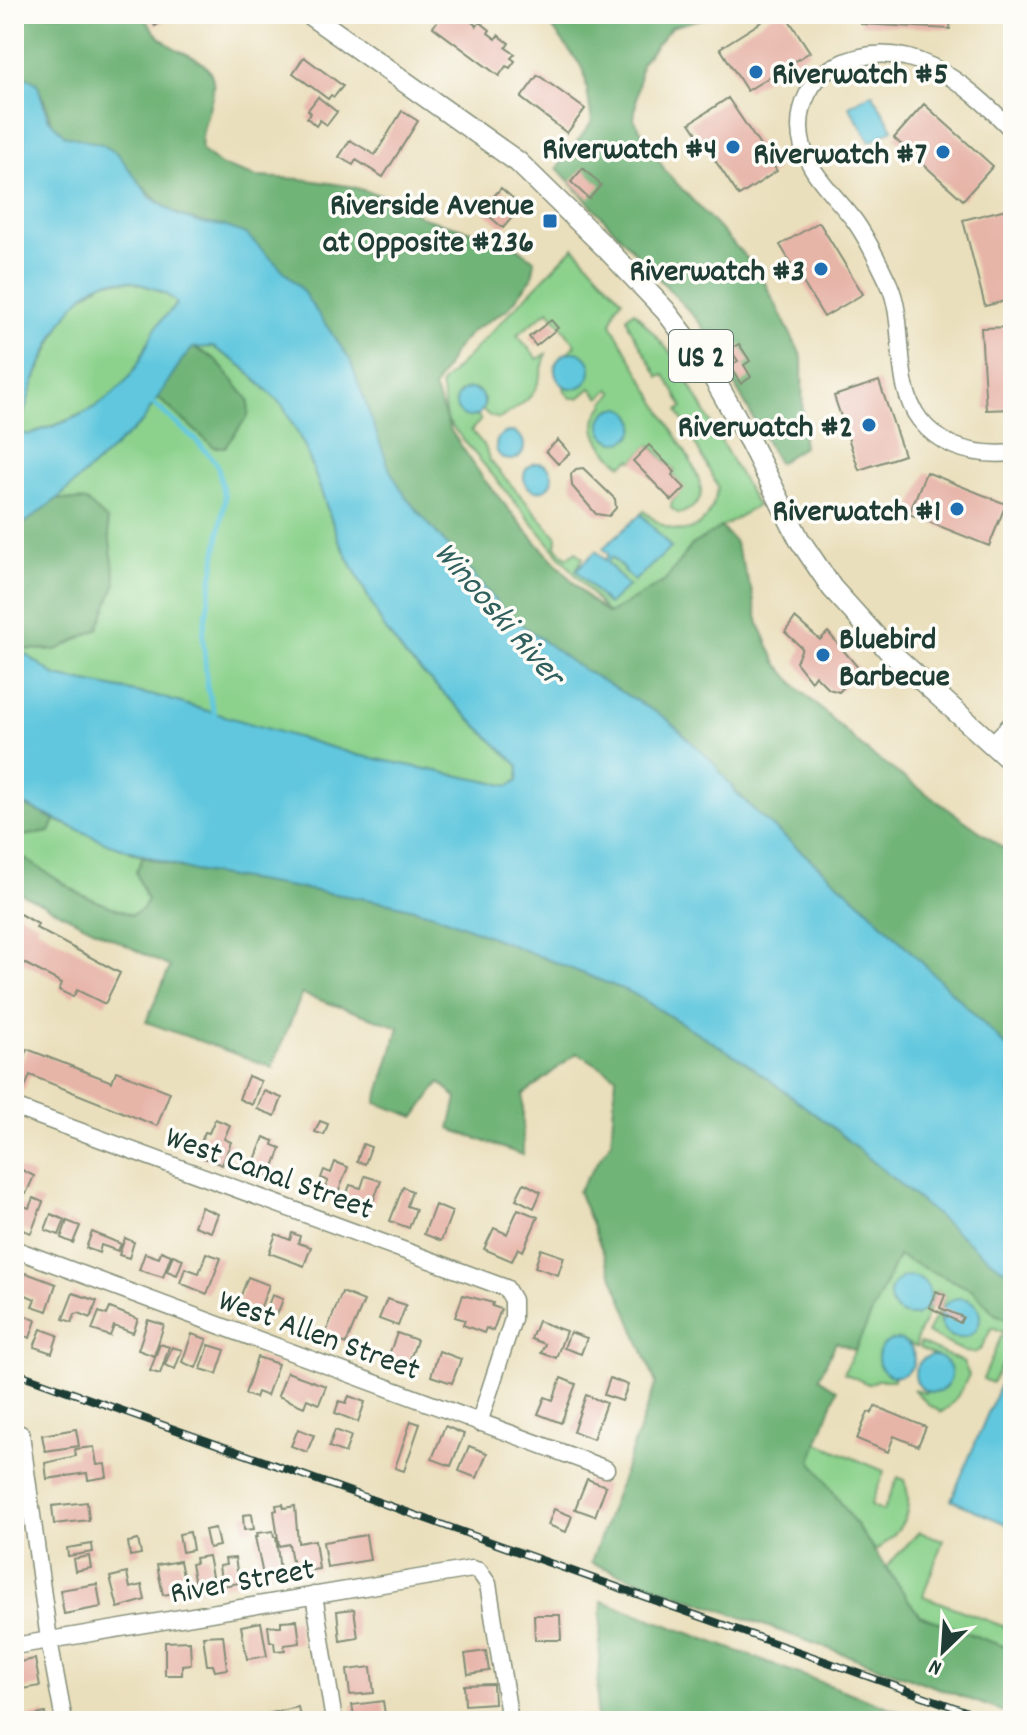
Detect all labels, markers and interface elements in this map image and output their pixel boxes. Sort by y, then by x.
place label: Riverwatch #5 [772,54,948,100]
marker: Riverwatch #5 [747,63,765,81]
place label: Riverwatch #4 [542,129,717,175]
place label: Riverwatch #7 [753,134,927,180]
marker: Riverwatch #4 [724,138,742,156]
marker: Riverwatch #7 [934,143,952,161]
place label: Riverside Avenue at Opposite #236 [323,185,534,268]
marker: Riverside Avenue at Opposite #236 [541,212,559,230]
place label: Riverwatch #3 [629,251,805,297]
marker: Riverwatch #3 [812,260,830,278]
road number: US 2 [669,330,733,382]
place label: Riverwatch #2 [678,407,853,453]
marker: Riverwatch #2 [860,416,878,434]
place label: Riverwatch #1 [773,491,941,537]
marker: Riverwatch #1 [948,500,966,518]
water label: Winooski River [420,532,576,702]
place label: Bluebird Barbecue [839,619,950,702]
marker: Bluebird Barbecue [814,646,832,664]
street label: West Canal Street [158,1117,379,1235]
street label: West Allen Street [211,1280,426,1396]
street label: River Street [167,1549,319,1619]
north arrow [903,1611,983,1691]
text: N [924,1650,948,1682]

